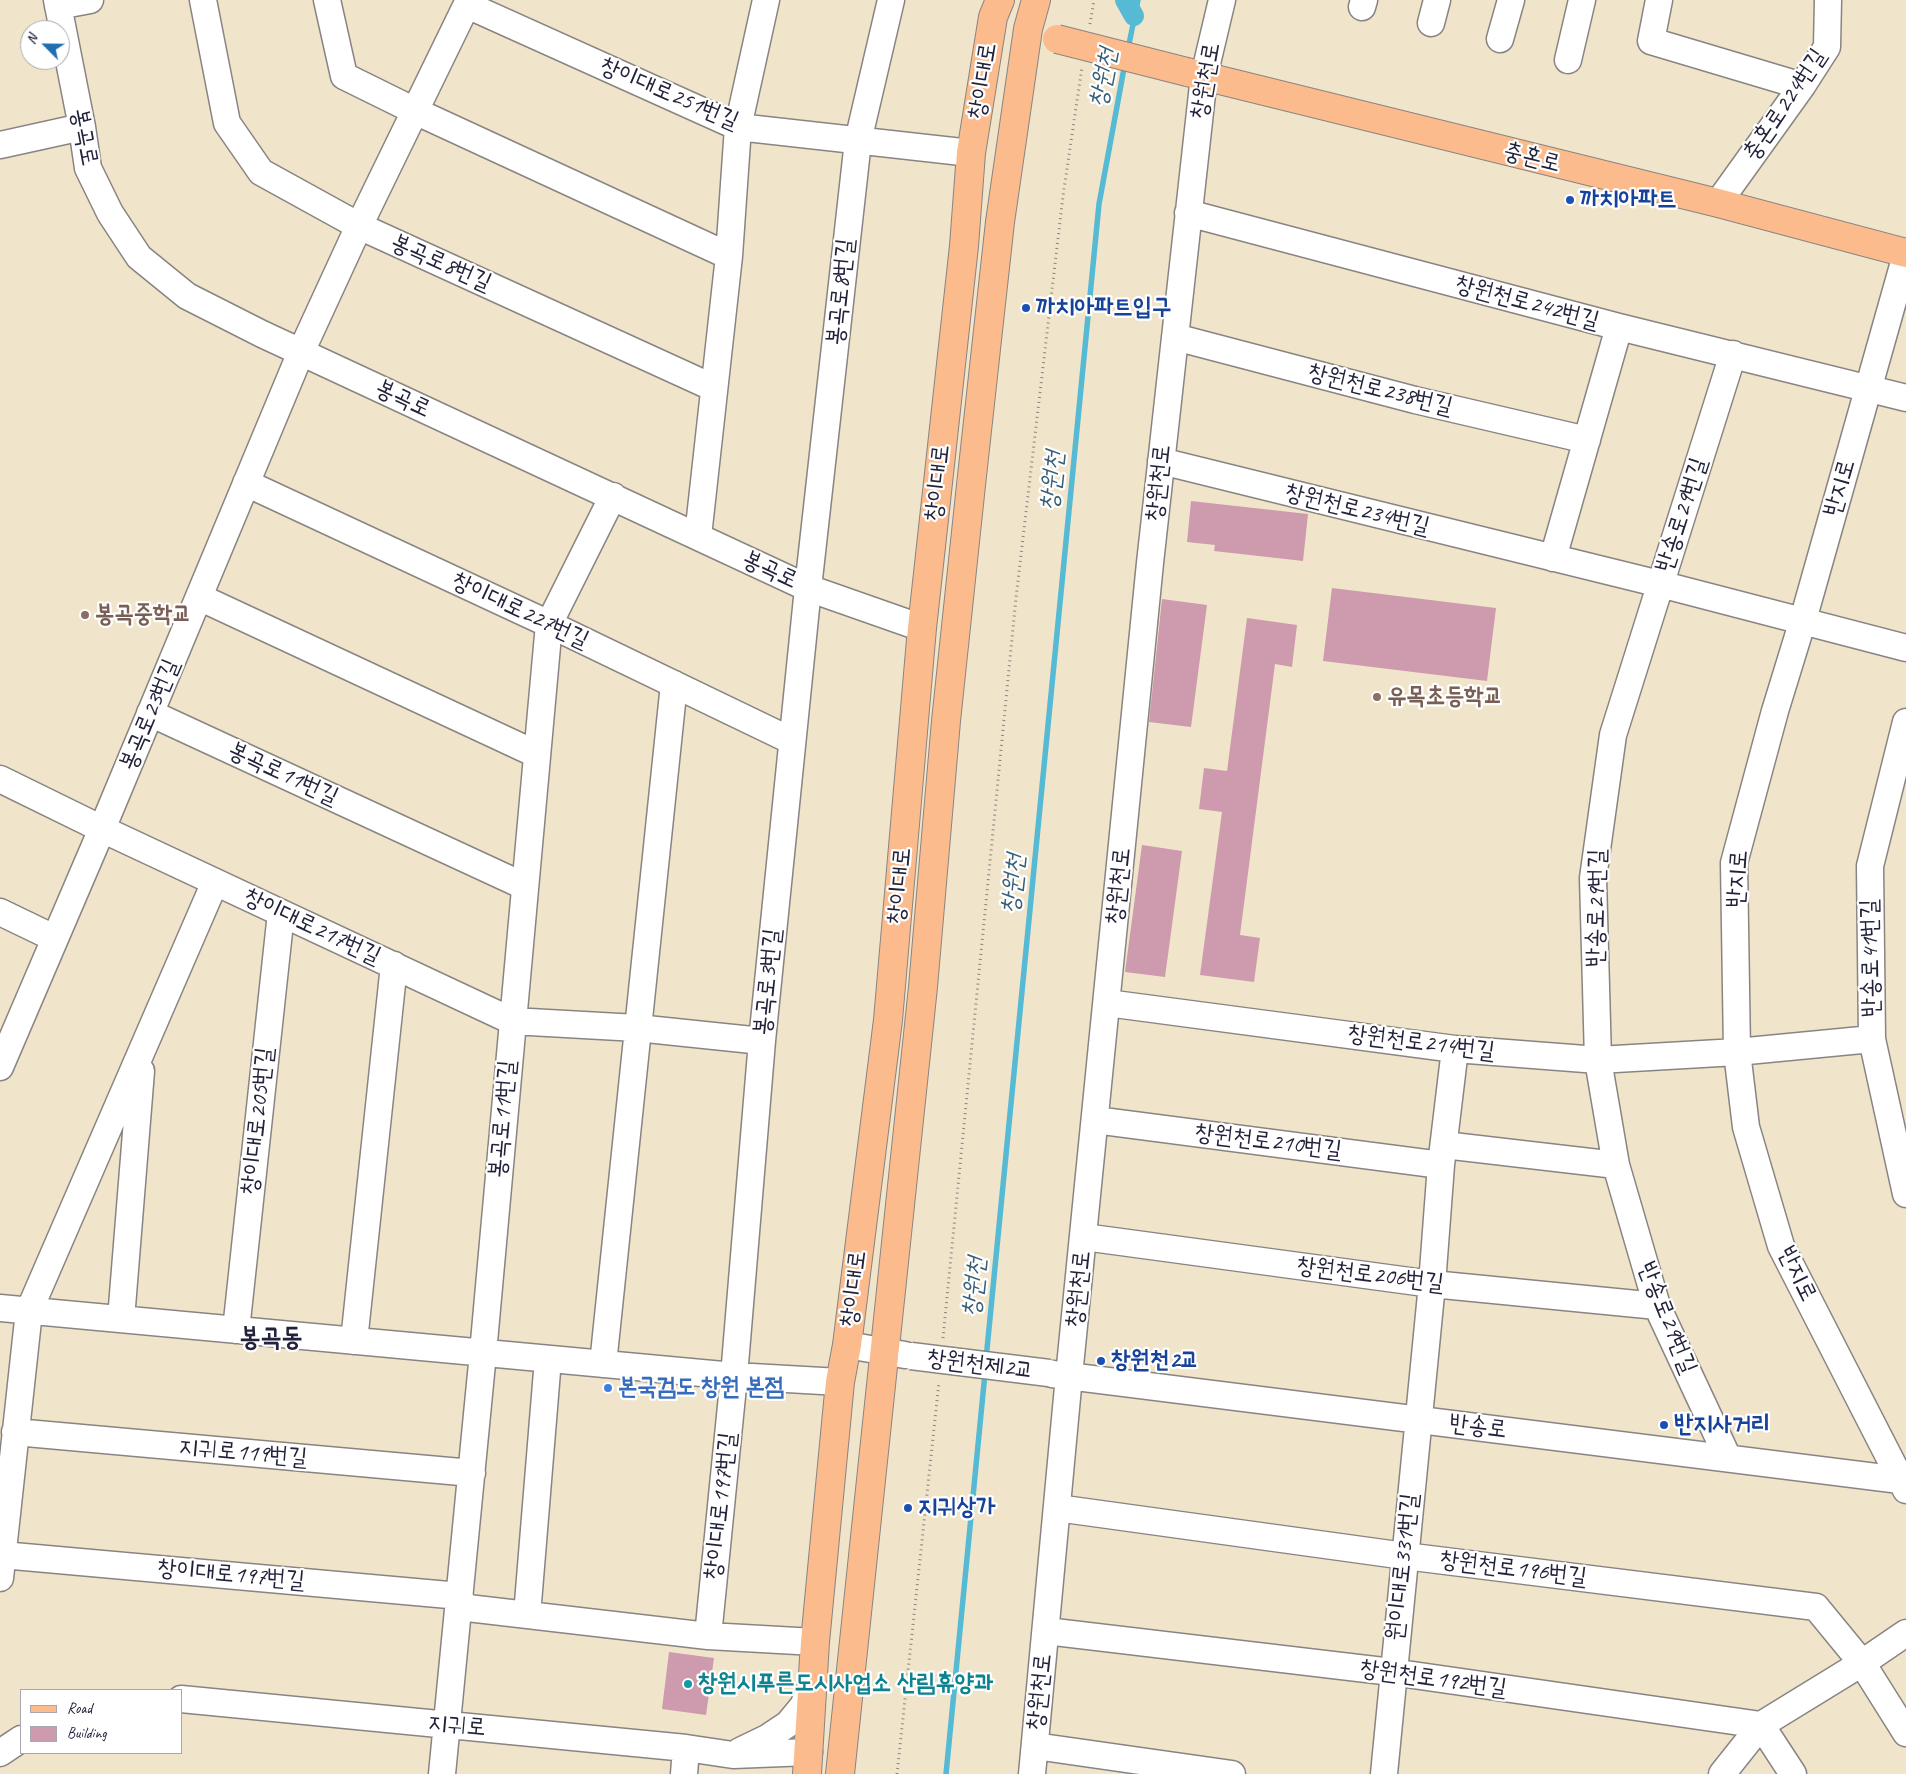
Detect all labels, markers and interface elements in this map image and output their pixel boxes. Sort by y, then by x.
north arrow [20,20,70,70]
text: N [22,32,41,47]
street label: 창원천로 [1185,40,1227,122]
street label: 창이대로 [963,41,1003,121]
street label: 충혼로224번길 [1737,43,1833,167]
water label: 창원천 [1084,46,1124,110]
street label: 창이대로251번길 [595,52,743,136]
street label: 봉곡로 [64,106,104,168]
street label: 충혼로 [1500,137,1564,179]
place label: 까치아파트 [1580,186,1677,214]
marker: 까치아파트 [1564,194,1576,206]
street label: 봉곡로8번길 [386,228,496,298]
street label: 봉곡로8번길 [821,237,861,347]
street label: 창원천로242번길 [1452,270,1602,336]
place label: 까치아파트입구 [1036,294,1171,322]
marker: 까치아파트입구 [1020,302,1032,314]
street label: 창원천로238번길 [1305,358,1455,422]
street label: 봉곡로 [371,374,435,424]
street label: 창이대로 [920,443,956,523]
street label: 창원천로 [1141,443,1177,523]
water label: 창원천 [1035,449,1071,513]
street label: 반송로29번길 [1650,454,1714,576]
street label: 반지로 [1818,456,1862,520]
street label: 창원천로234번길 [1282,478,1432,542]
street label: 봉곡로 [738,545,802,595]
street label: 창이대로227번길 [447,567,593,655]
place label: 봉곡중학교 [95,601,192,629]
marker: 봉곡중학교 [79,609,91,621]
street label: 봉곡로23번길 [114,655,186,775]
place label: 유목초등학교 [1387,683,1503,711]
marker: 유목초등학교 [1371,691,1383,703]
street label: 봉곡로11번길 [223,736,343,812]
street label: 창이대로 [882,846,918,926]
street label: 창원천로 [1101,846,1137,926]
street label: 반송로29번길 [1582,849,1612,967]
street label: 반지로 [1722,849,1754,909]
water label: 창원천 [996,852,1032,916]
street label: 창이대로217번길 [239,883,385,971]
street label: 반송로41번길 [1856,899,1886,1017]
street label: 봉곡로3번길 [748,927,788,1037]
street label: 창원천로214번길 [1346,1020,1496,1066]
street label: 창이대로205번길 [236,1046,280,1196]
street label: 봉곡로11번길 [484,1059,522,1179]
street label: 창원천로210번길 [1193,1119,1343,1165]
street label: 반지로 [1771,1242,1823,1306]
street label: 창이대로 [835,1249,873,1329]
street label: 창원천로 [1061,1249,1097,1329]
street label: 창원천로206번길 [1295,1252,1445,1298]
water label: 창원천 [957,1255,993,1319]
street label: 반송로29번길 [1632,1258,1702,1378]
district label: 봉곡동 [240,1322,302,1354]
street label: 창원천제2교 [925,1344,1035,1386]
place label: 창원천2교 [1111,1347,1199,1375]
marker: 창원천2교 [1095,1355,1107,1367]
place label: 본국검도 창원 본점 [618,1374,784,1402]
marker: 본국검도 창원 본점 [602,1382,614,1394]
street label: 반송로 [1447,1409,1509,1445]
place label: 반지사거리 [1674,1411,1771,1439]
marker: 반지사거리 [1658,1419,1670,1431]
street label: 창이대로197번길 [699,1431,743,1581]
street label: 지귀로119번길 [178,1433,308,1473]
street label: 원이대로331번길 [1381,1492,1425,1642]
place label: 지귀상가 [918,1494,995,1522]
marker: 지귀상가 [902,1502,914,1514]
street label: 창원천로196번길 [1438,1546,1588,1592]
street label: 창이대로197번길 [156,1554,306,1596]
street label: 창원천로 [1022,1652,1058,1732]
street label: 창원천로192번길 [1358,1654,1508,1704]
place label: 창원시푸른도시사업소 산림휴양과 [698,1670,993,1698]
marker: 창원시푸른도시사업소 산림휴양과 [682,1678,694,1690]
legend [20,1689,182,1754]
text: Road [67,1699,92,1718]
street label: 지귀로 [427,1709,487,1743]
text: Building [67,1724,106,1743]

